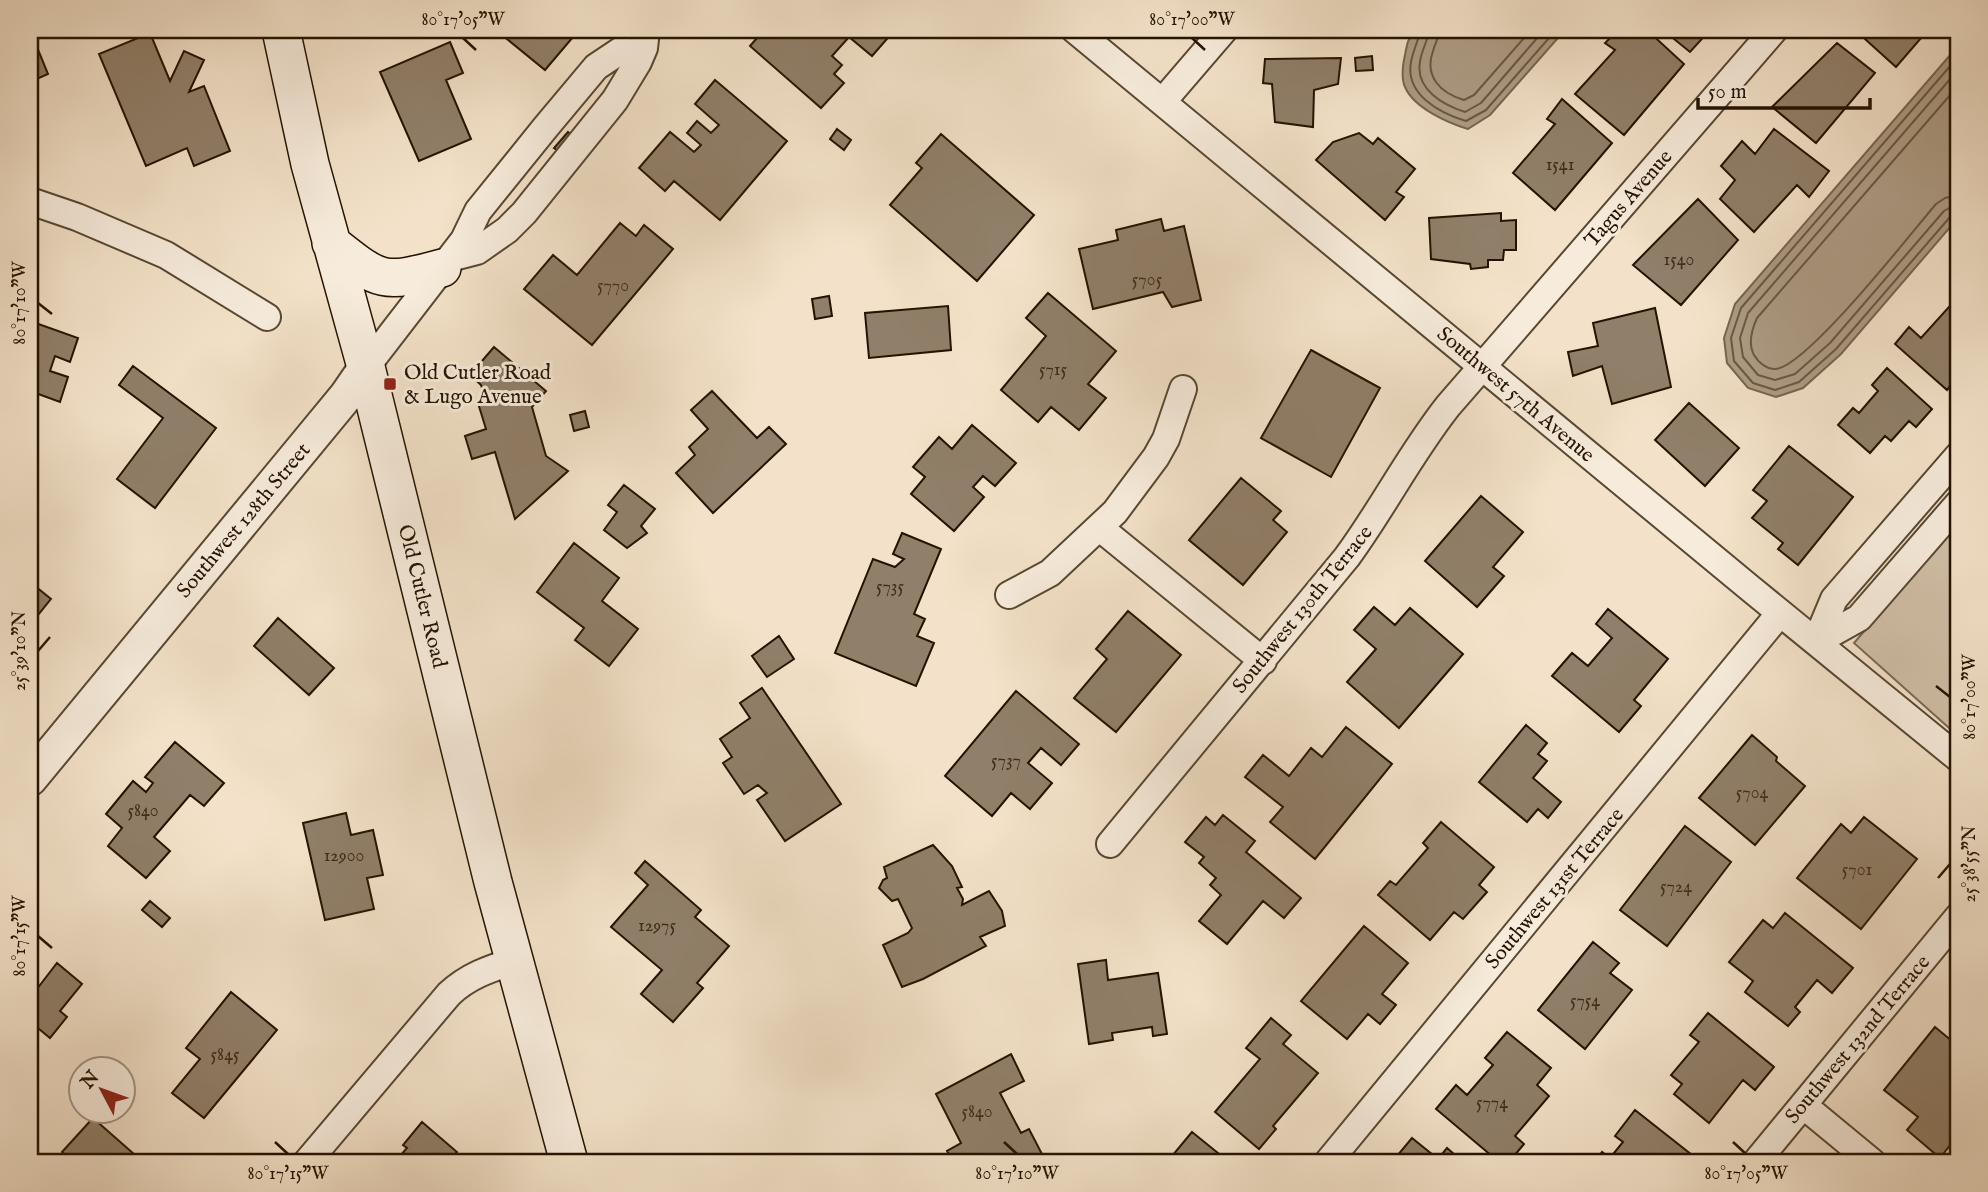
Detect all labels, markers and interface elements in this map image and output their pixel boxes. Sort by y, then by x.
text: 80°17'05"W [421,9,505,32]
text: 80°17'00"W [1149,9,1236,32]
scale bar [1698,66,1869,110]
text: 50 m [1708,79,1747,106]
street label: Tagus Avenue [1579,144,1679,254]
house number: 1541 [1546,154,1574,177]
house number: 1540 [1664,249,1694,272]
text: 80°17'10"W [9,261,32,345]
house number: 5705 [1132,269,1163,292]
house number: 5770 [597,275,629,298]
street label: Southwest 57th Avenue [1431,321,1600,469]
house number: 5715 [1039,359,1068,382]
place label: Old Cutler Road & Lugo Avenue [404,360,552,411]
marker: Old Cutler Road & Lugo Avenue [382,376,398,392]
street label: Southwest 128th Street [171,438,317,604]
street label: Southwest 130th Terrace [1227,520,1380,700]
street label: Old Cutler Road [391,522,453,672]
house number: 5735 [876,576,905,599]
text: 25°39'10"N [9,611,32,691]
text: 80°17'00"W [1959,653,1982,740]
house number: 5737 [991,750,1021,773]
house number: 5704 [1736,782,1768,805]
house number: 5840 [127,800,159,823]
street label: Southwest 131st Terrace [1480,802,1631,975]
text: 25°38'55"N [1959,825,1982,902]
house number: 12900 [324,845,364,868]
house number: 5701 [1842,859,1872,882]
house number: 5724 [1660,876,1692,899]
text: 80°17'15"W [9,895,32,977]
house number: 12975 [638,915,676,938]
street label: Southwest 132nd Terrace [1780,950,1937,1130]
house number: 5754 [1570,990,1600,1013]
house number: 5845 [211,1044,240,1067]
north arrow [66,1056,136,1126]
text: N [76,1066,105,1095]
house number: 5774 [1476,1092,1508,1115]
house number: 5840 [961,1101,993,1124]
text: 80°17'15"W [247,1163,329,1186]
text: 80°17'10"W [975,1163,1059,1186]
text: 80°17'05"W [1704,1163,1788,1186]

